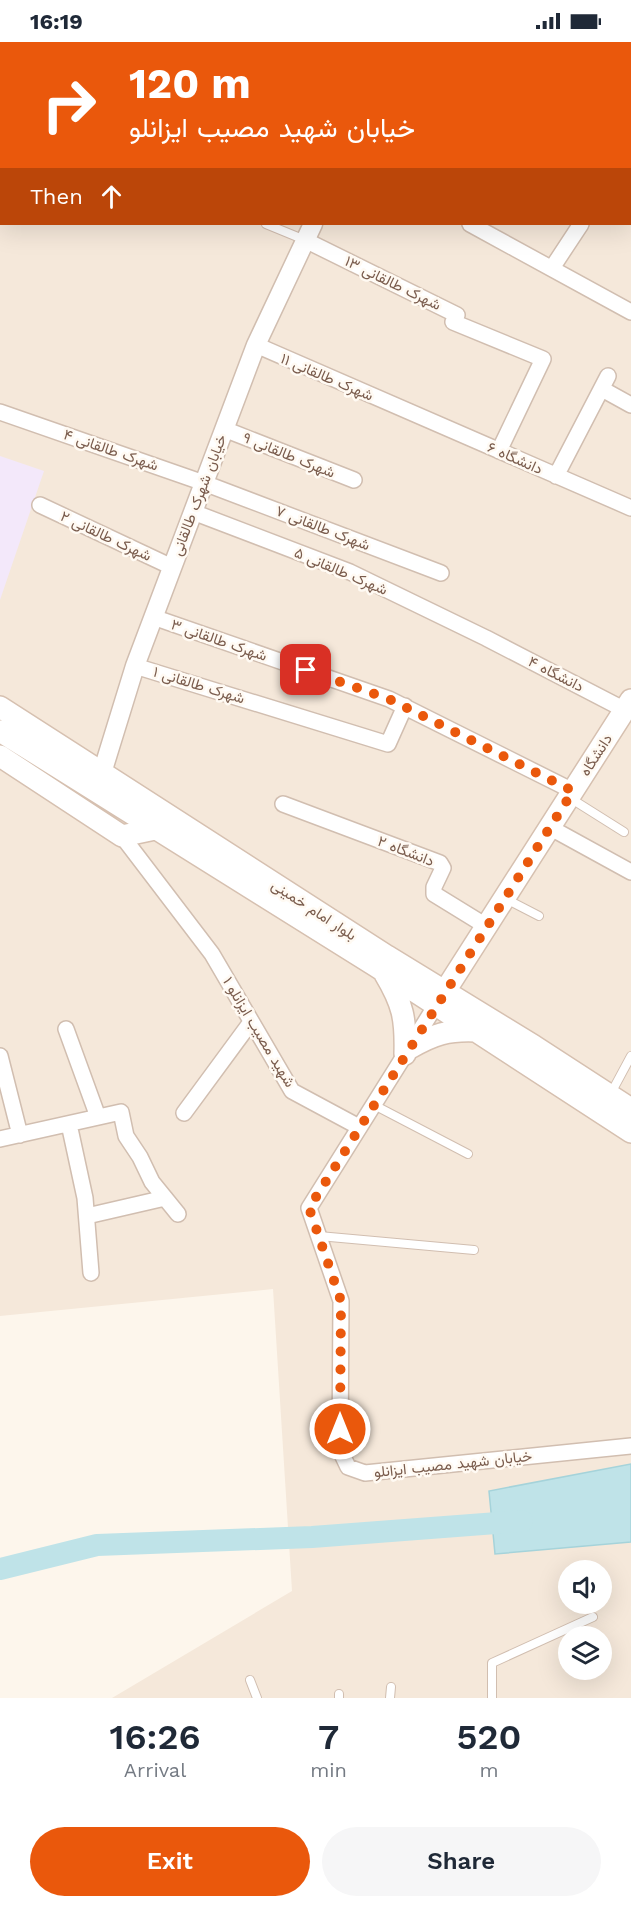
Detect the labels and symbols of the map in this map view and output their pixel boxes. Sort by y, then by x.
street label: شهرک طالقانی ۱۳ [342,252,444,315]
street label: شهرک طالقانی ۱۱ [277,349,376,406]
street label: شهرک طالقانی ۴ [61,425,161,476]
street label: شهرک طالقانی ۹ [240,428,338,483]
street label: خیابان شهرک طالقانی [168,432,231,559]
street label: دانشگاه ۶ [485,438,545,478]
street label: شهرک طالقانی ۷ [273,502,373,555]
street label: شهرک طالقانی ۲ [57,507,155,566]
street label: شهرک طالقانی ۵ [291,543,390,600]
street label: شهرک طالقانی ۳ [168,615,270,666]
pin [280,644,331,695]
street label: دانشگاه ۴ [525,652,587,696]
street label: شهرک طالقانی ۱ [151,663,247,708]
street label: دانشگاه [576,731,616,779]
street label: دانشگاه ۲ [375,832,437,870]
street label: بلوار امام خمینی [267,876,360,945]
street label: شهید مصیب ایزانلو ۱ [219,974,299,1090]
position arrow [308,1397,372,1461]
street label: خیابان شهید مصیب ایزانلو [373,1447,533,1481]

